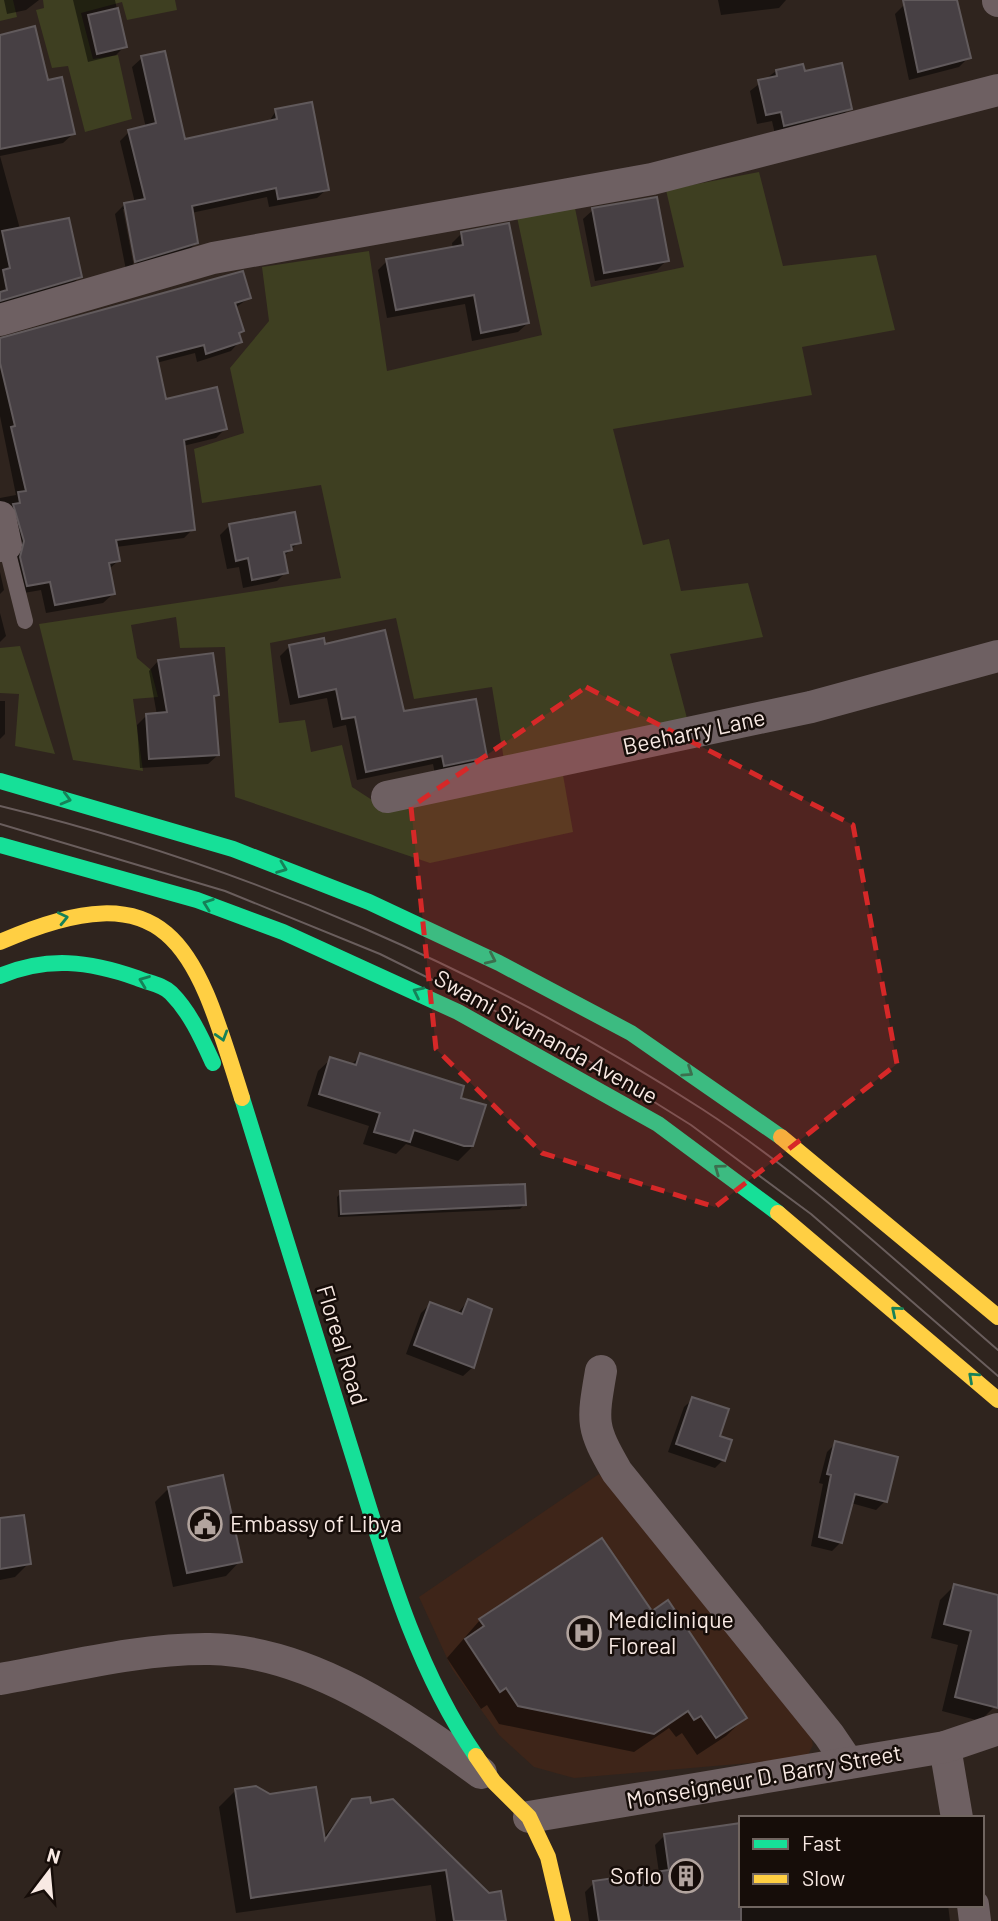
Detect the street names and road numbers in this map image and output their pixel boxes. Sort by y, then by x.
street label: Beeharry Lane [620,702,768,760]
street label: Swami Sivananda Avenue [430,963,663,1109]
street label: Floreal Road [311,1281,374,1408]
street label: Monseigneur D. Barry Street [624,1738,904,1814]

